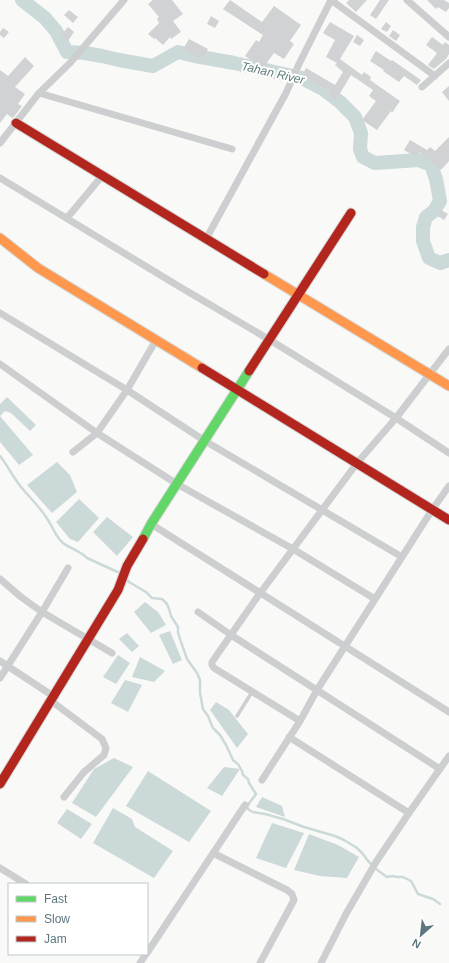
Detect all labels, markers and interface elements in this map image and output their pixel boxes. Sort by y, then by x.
water label: Tahan River [240,59,307,87]
legend [8,883,148,955]
text: Fast [44,892,68,906]
text: Slow [44,912,70,926]
north arrow [401,915,441,955]
text: Jam [44,932,67,946]
text: N [410,937,423,951]

